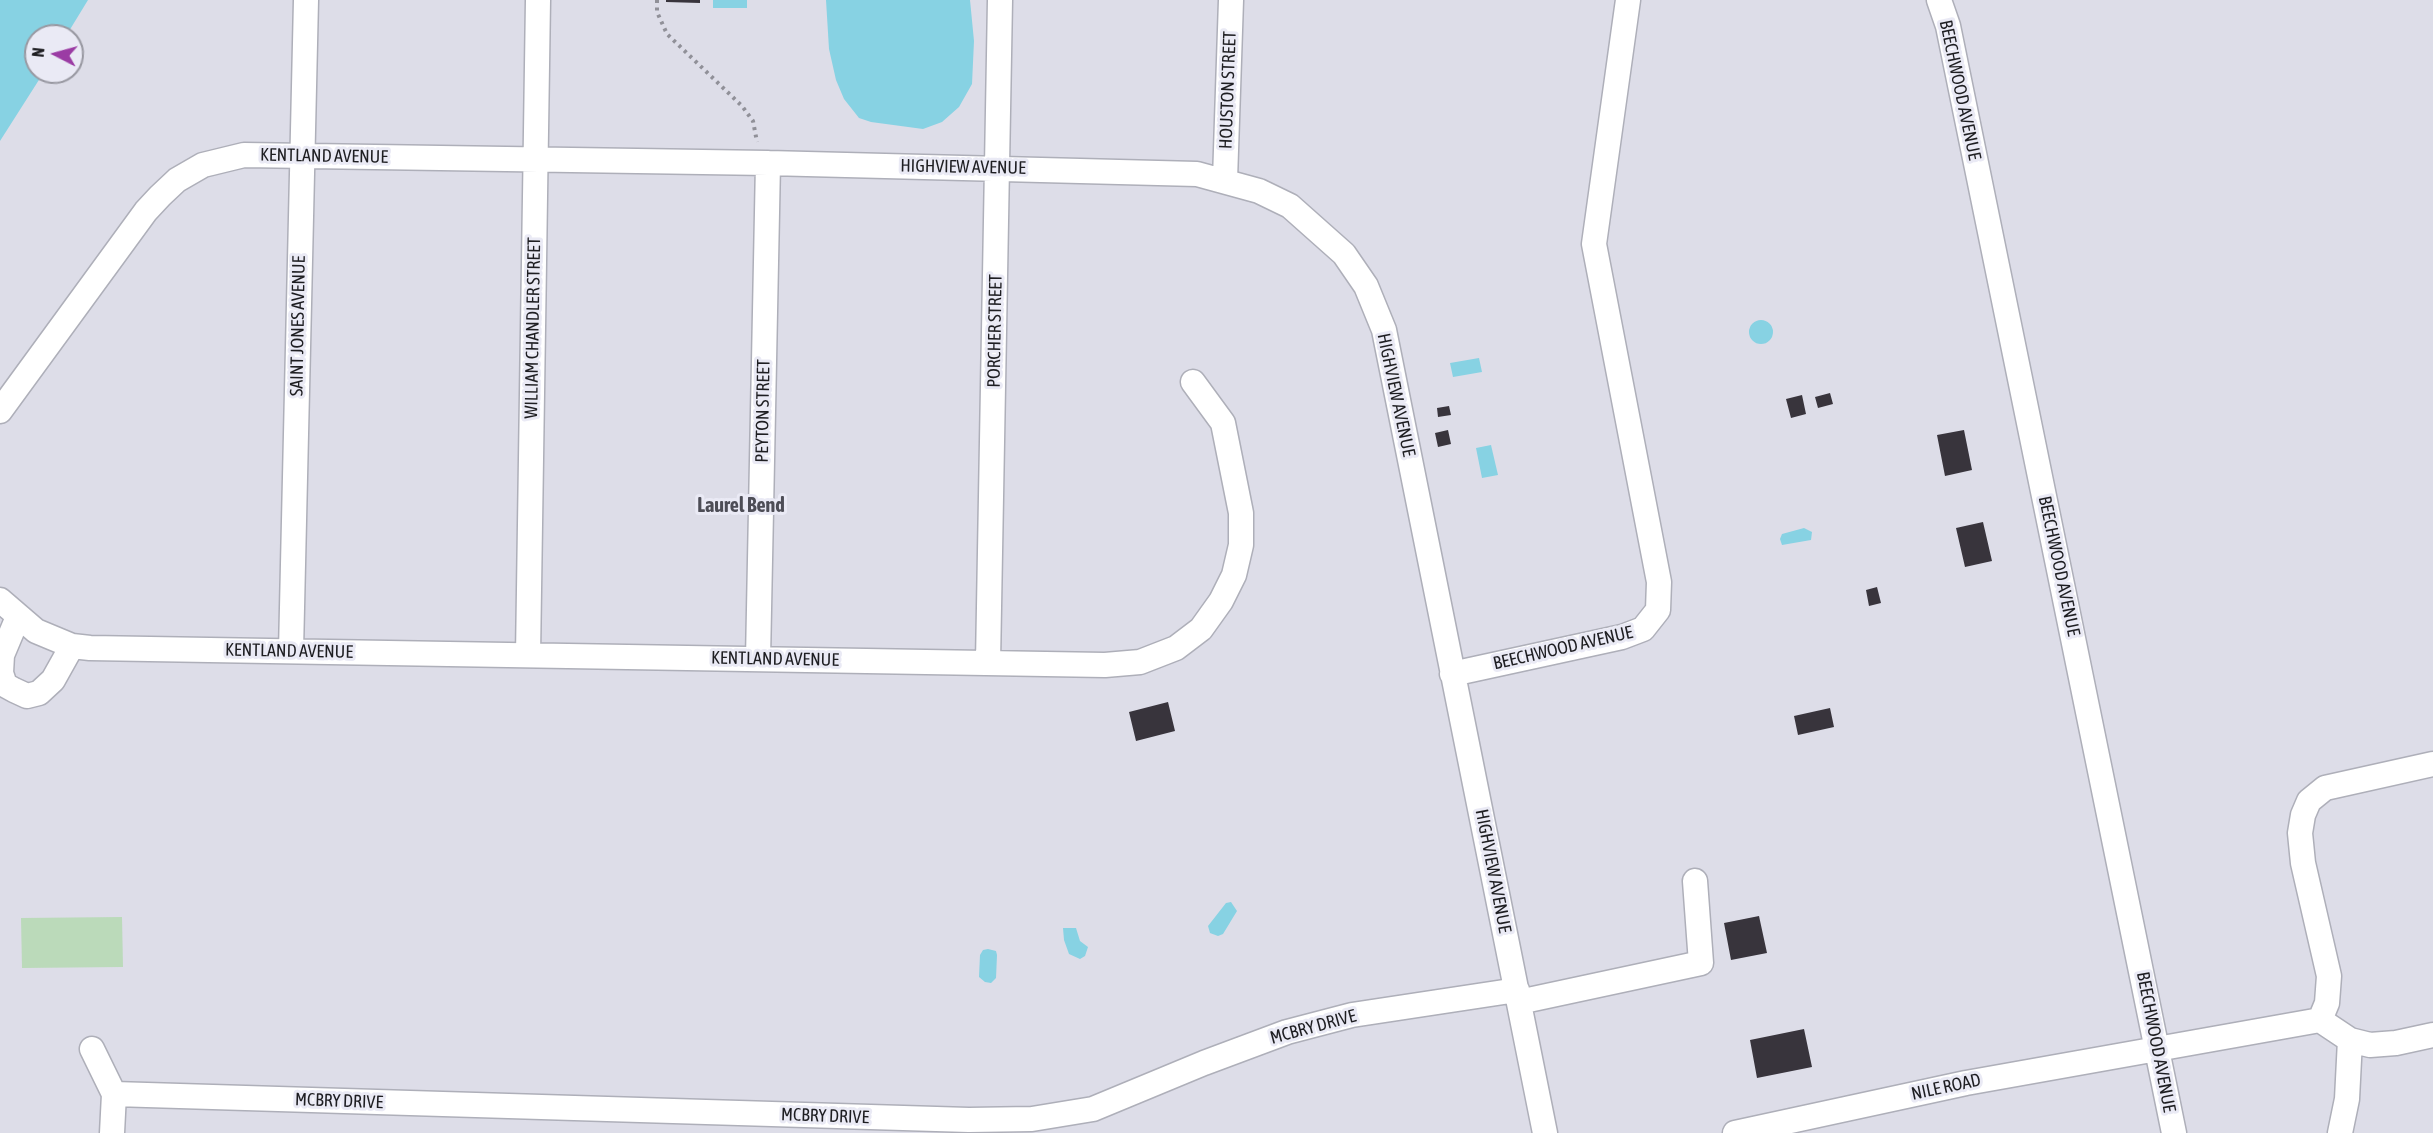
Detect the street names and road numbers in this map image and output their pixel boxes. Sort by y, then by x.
street label: BEECHWOOD AVENUE [1935,18,1985,162]
street label: HOUSTON STREET [1215,31,1241,149]
street label: KENTLAND AVENUE [260,144,388,168]
street label: HIGHVIEW AVENUE [900,155,1026,179]
street label: WILLIAM CHANDLER STREET [521,237,545,419]
street label: SAINT JONES AVENUE [286,256,310,396]
street label: PORCHER STREET [983,274,1007,388]
street label: HIGHVIEW AVENUE [1372,331,1420,459]
street label: PEYTON STREET [751,359,775,463]
street label: BEECHWOOD AVENUE [2034,494,2084,638]
street label: BEECHWOOD AVENUE [1491,621,1635,675]
street label: KENTLAND AVENUE [225,639,353,663]
street label: KENTLAND AVENUE [711,647,839,671]
street label: HIGHVIEW AVENUE [1470,807,1516,935]
street label: BEECHWOOD AVENUE [2132,970,2180,1114]
street label: MCBRY DRIVE [1268,1005,1358,1049]
street label: NILE ROAD [1909,1069,1983,1105]
street label: MCBRY DRIVE [295,1089,383,1113]
street label: MCBRY DRIVE [781,1104,869,1128]

